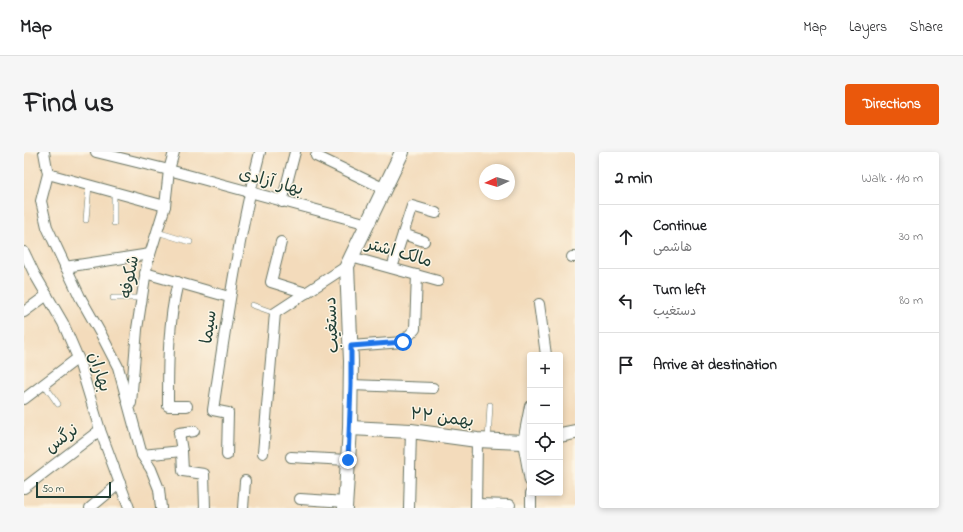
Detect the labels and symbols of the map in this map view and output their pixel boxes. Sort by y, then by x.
street label: بهار آزادی [236,161,306,203]
north arrow [479,164,515,200]
street label: مالک اشتر [361,231,435,274]
street label: شکوفه [114,254,146,300]
street label: دستغیب [318,296,346,354]
street label: سیما [194,309,224,345]
route start [394,333,412,351]
street label: بهاران [81,349,117,395]
street label: ۲۲ بهمن [409,402,475,434]
street label: نرگس [40,418,84,460]
route end [339,451,357,469]
scale bar [36,480,111,499]

